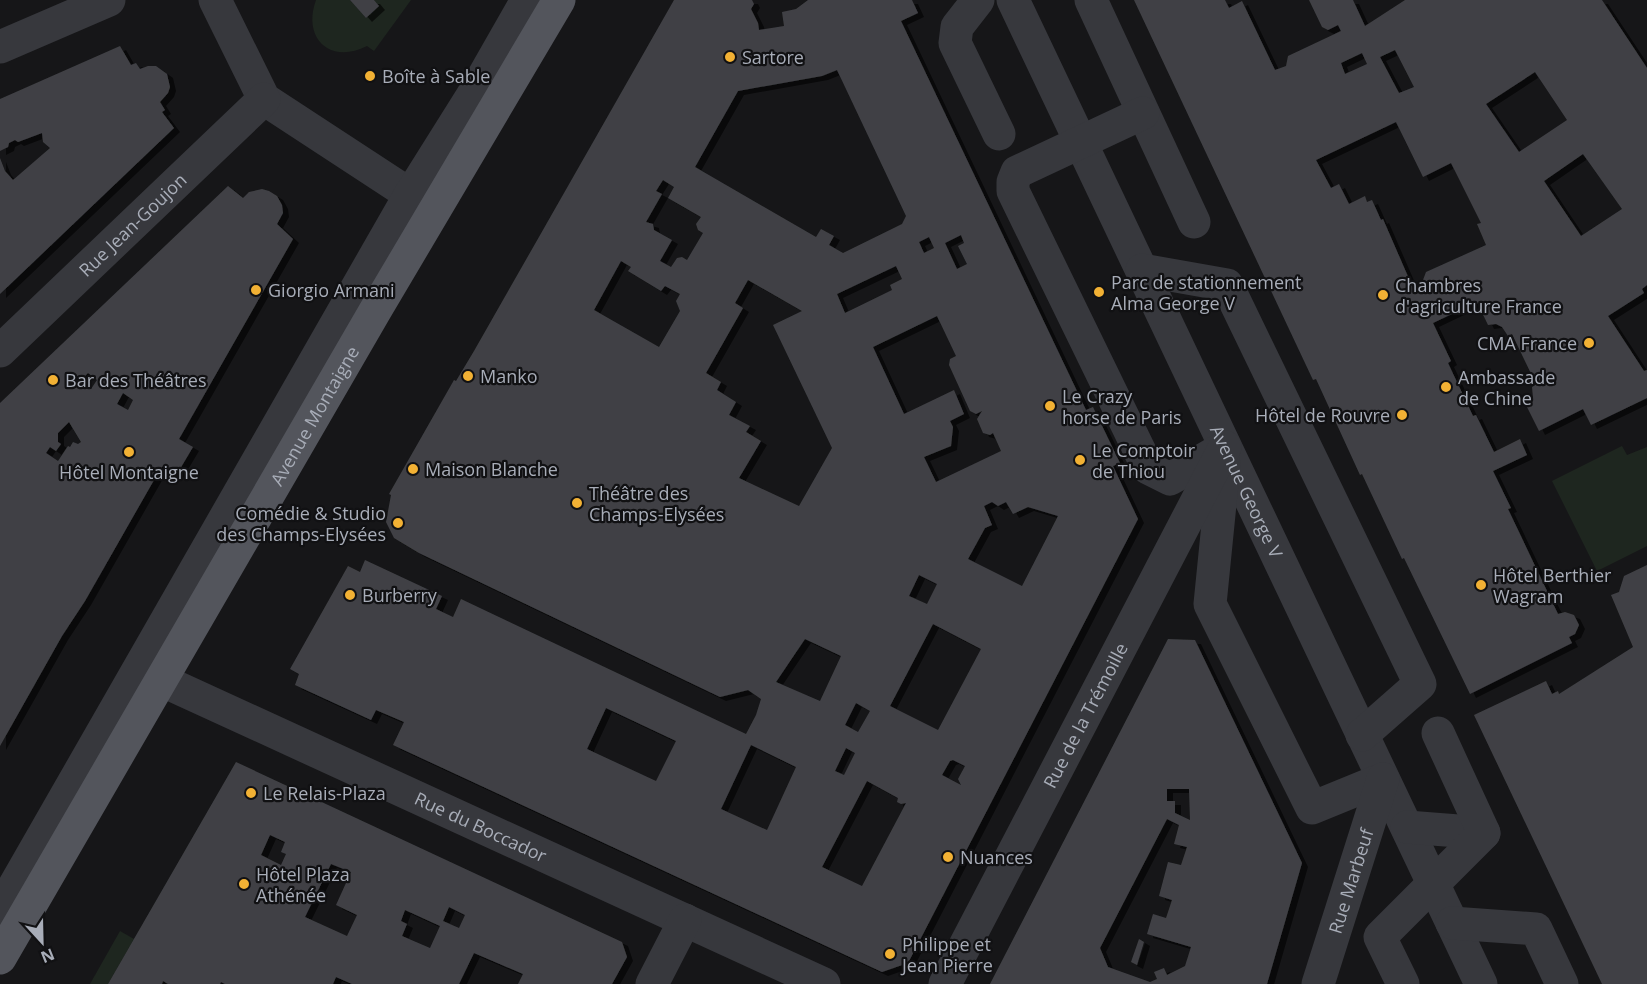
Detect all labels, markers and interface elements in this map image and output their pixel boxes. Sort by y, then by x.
place label: Sartore [742,45,804,69]
marker: Sartore [723,50,737,64]
place label: Boîte à Sable [382,64,490,88]
marker: Boîte à Sable [363,69,377,83]
street label: Rue Jean-Goujon [73,168,191,282]
place label: Parc de stationnement Alma George V [1111,270,1301,315]
place label: Chambres d'agriculture France [1395,273,1562,318]
place label: Giorgio Armani [268,278,395,302]
marker: Giorgio Armani [249,283,263,297]
marker: Parc de stationnement Alma George V [1092,285,1106,299]
marker: Chambres d'agriculture France [1376,288,1390,302]
place label: CMA France [1477,331,1577,355]
marker: CMA France [1582,336,1596,350]
street label: Avenue Montaigne [265,341,364,490]
place label: Manko [480,364,538,388]
place label: Ambassade de Chine [1458,365,1555,410]
place label: Bar des Théâtres [65,368,207,392]
marker: Manko [461,369,475,383]
marker: Bar des Théâtres [46,373,60,387]
marker: Ambassade de Chine [1439,380,1453,394]
place label: Le Crazy horse de Paris [1062,384,1182,429]
marker: Le Crazy horse de Paris [1043,399,1057,413]
place label: Hôtel de Rouvre [1255,403,1390,427]
marker: Hôtel de Rouvre [1395,408,1409,422]
street label: Avenue George V [1205,421,1289,562]
place label: Le Comptoir de Thiou [1092,438,1196,483]
marker: Hôtel Montaigne [122,445,136,459]
marker: Le Comptoir de Thiou [1073,453,1087,467]
place label: Maison Blanche [425,457,558,481]
place label: Hôtel Montaigne [59,460,199,484]
marker: Maison Blanche [406,462,420,476]
place label: Théâtre des Champs-Elysées [589,481,724,526]
marker: Théâtre des Champs-Elysées [570,496,584,510]
place label: Comédie & Studio des Champs-Elysées [216,501,386,546]
marker: Comédie & Studio des Champs-Elysées [391,516,405,530]
place label: Hôtel Berthier Wagram [1493,563,1612,608]
marker: Hôtel Berthier Wagram [1474,578,1488,592]
place label: Burberry [362,583,438,607]
marker: Burberry [343,588,357,602]
street label: Rue de la Trémoille [1037,639,1133,792]
place label: Le Relais-Plaza [263,781,386,805]
marker: Le Relais-Plaza [244,786,258,800]
street label: Rue du Boccador [411,786,551,868]
street label: Rue Marbeuf [1323,825,1379,937]
place label: Nuances [960,845,1033,869]
marker: Nuances [941,850,955,864]
place label: Hôtel Plaza Athénée [256,862,350,907]
marker: Hôtel Plaza Athénée [237,877,251,891]
north arrow [12,912,72,972]
place label: Philippe et Jean Pierre [900,932,993,977]
text: N [37,943,58,969]
marker: Philippe et Jean Pierre [883,947,897,961]

